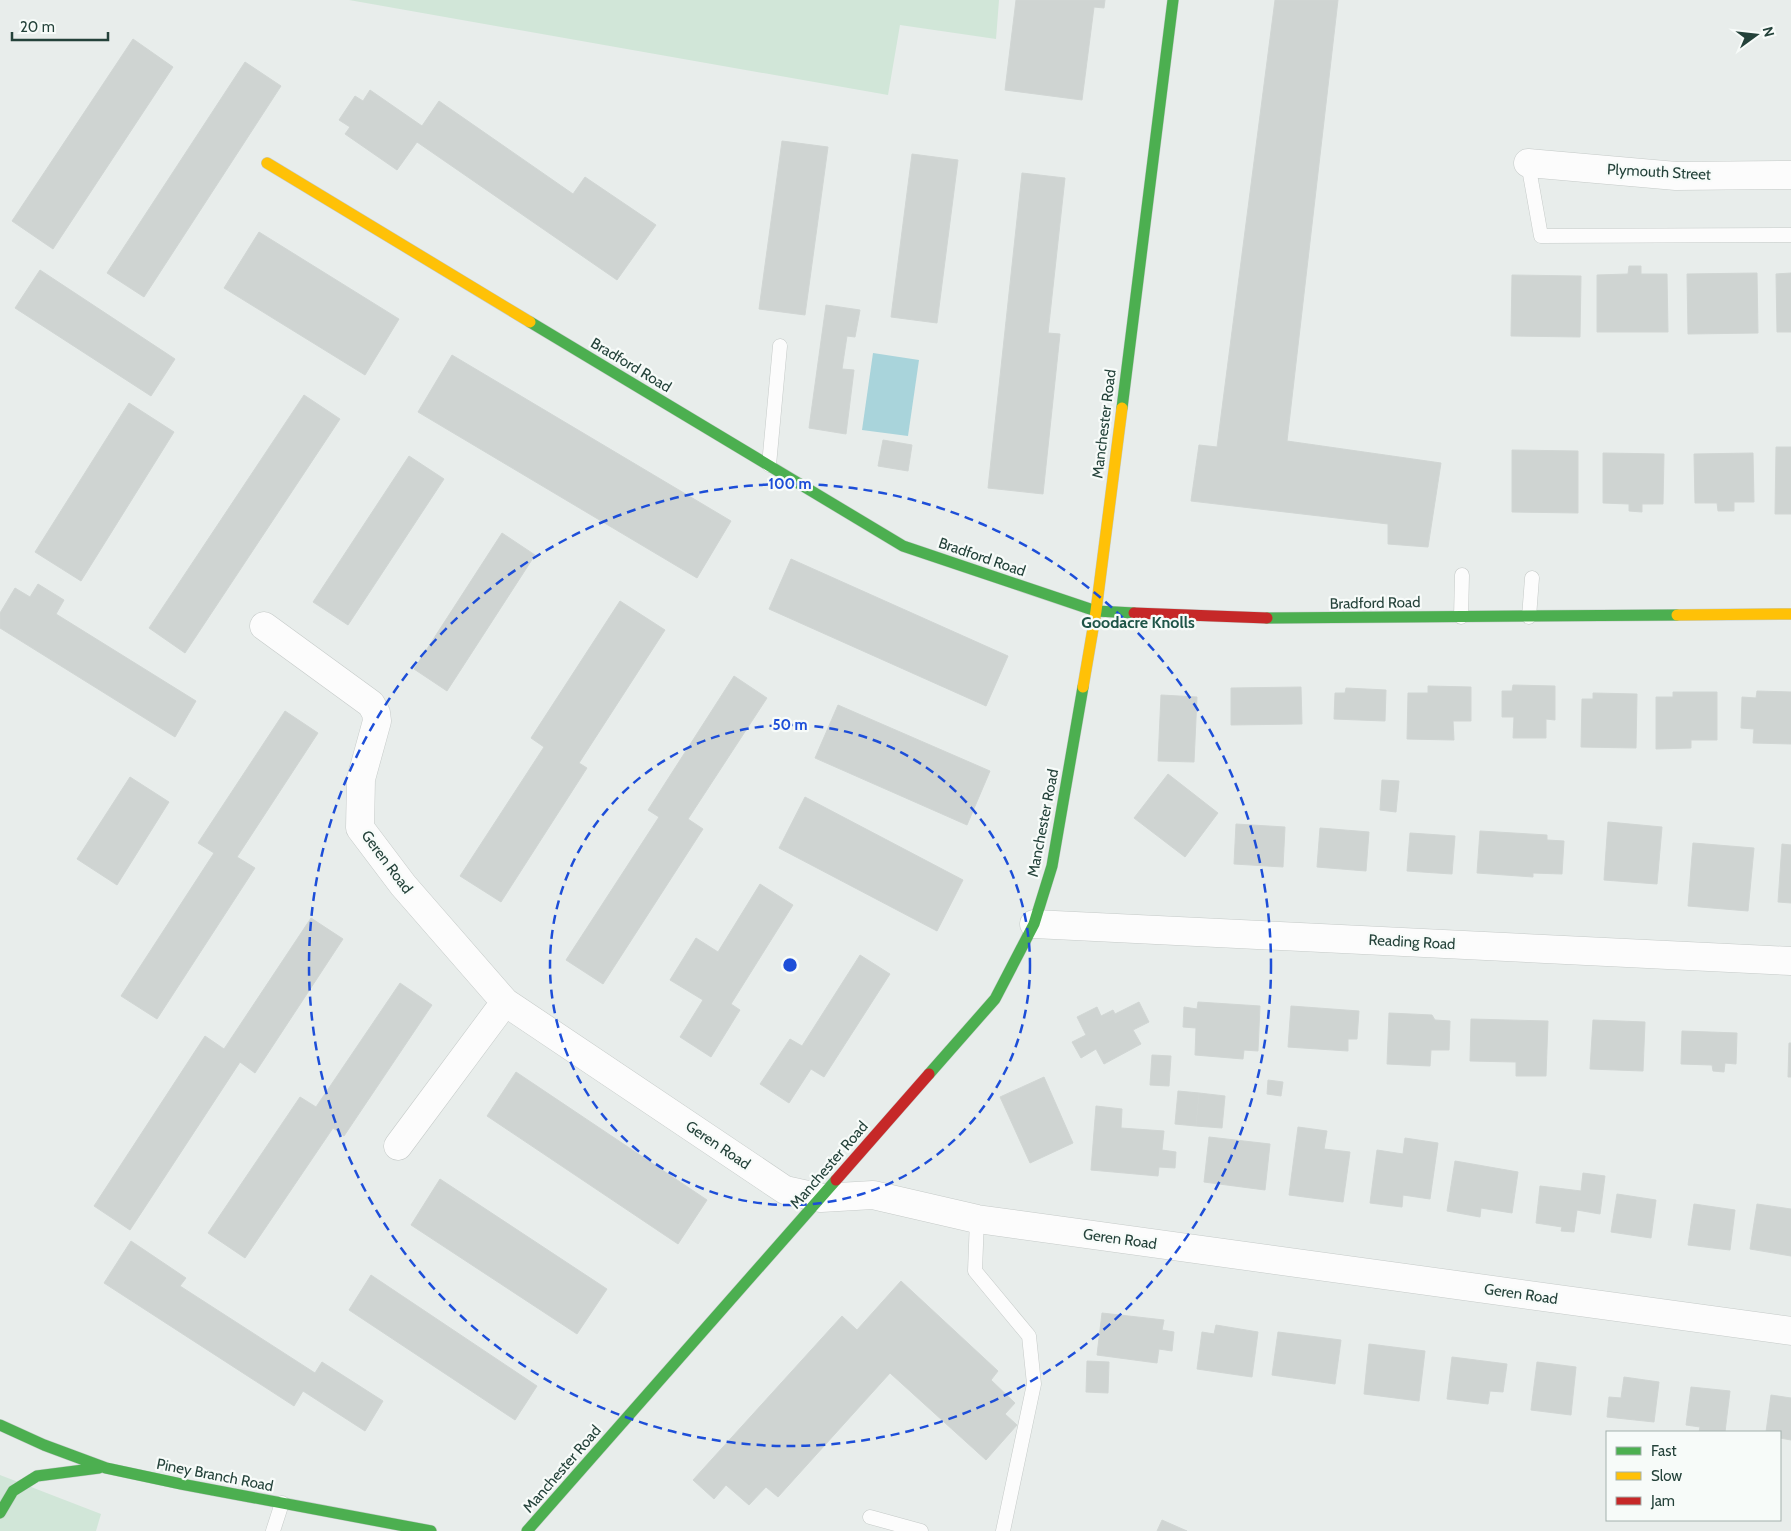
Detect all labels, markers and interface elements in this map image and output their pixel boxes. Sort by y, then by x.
scale bar [12,10,109,42]
north arrow [1731,10,1781,60]
text: 20 m [20,18,55,36]
text: N [1759,25,1779,39]
street label: Plymouth Street [1607,160,1711,184]
street label: Bradford Road [587,334,675,396]
street label: Manchester Road [1088,368,1120,480]
text: 100 m [768,475,812,493]
street label: Bradford Road [936,534,1028,580]
street label: Bradford Road [1329,593,1421,613]
district label: Goodacre Knolls [1081,613,1195,632]
text: 50 m [772,716,808,734]
street label: Manchester Road [1024,767,1062,879]
street label: Geren Road [357,827,417,897]
street label: Reading Road [1368,931,1456,953]
centre of rings [781,956,799,974]
street label: Geren Road [682,1117,754,1173]
street label: Manchester Road [786,1118,872,1212]
street label: Geren Road [1082,1225,1158,1253]
street label: Geren Road [1483,1280,1559,1308]
street label: Manchester Road [519,1422,605,1516]
legend [1606,1431,1781,1521]
text: Fast [1651,1442,1676,1460]
street label: Piney Branch Road [155,1455,275,1495]
text: Slow [1651,1467,1682,1485]
text: Jam [1650,1492,1675,1510]

